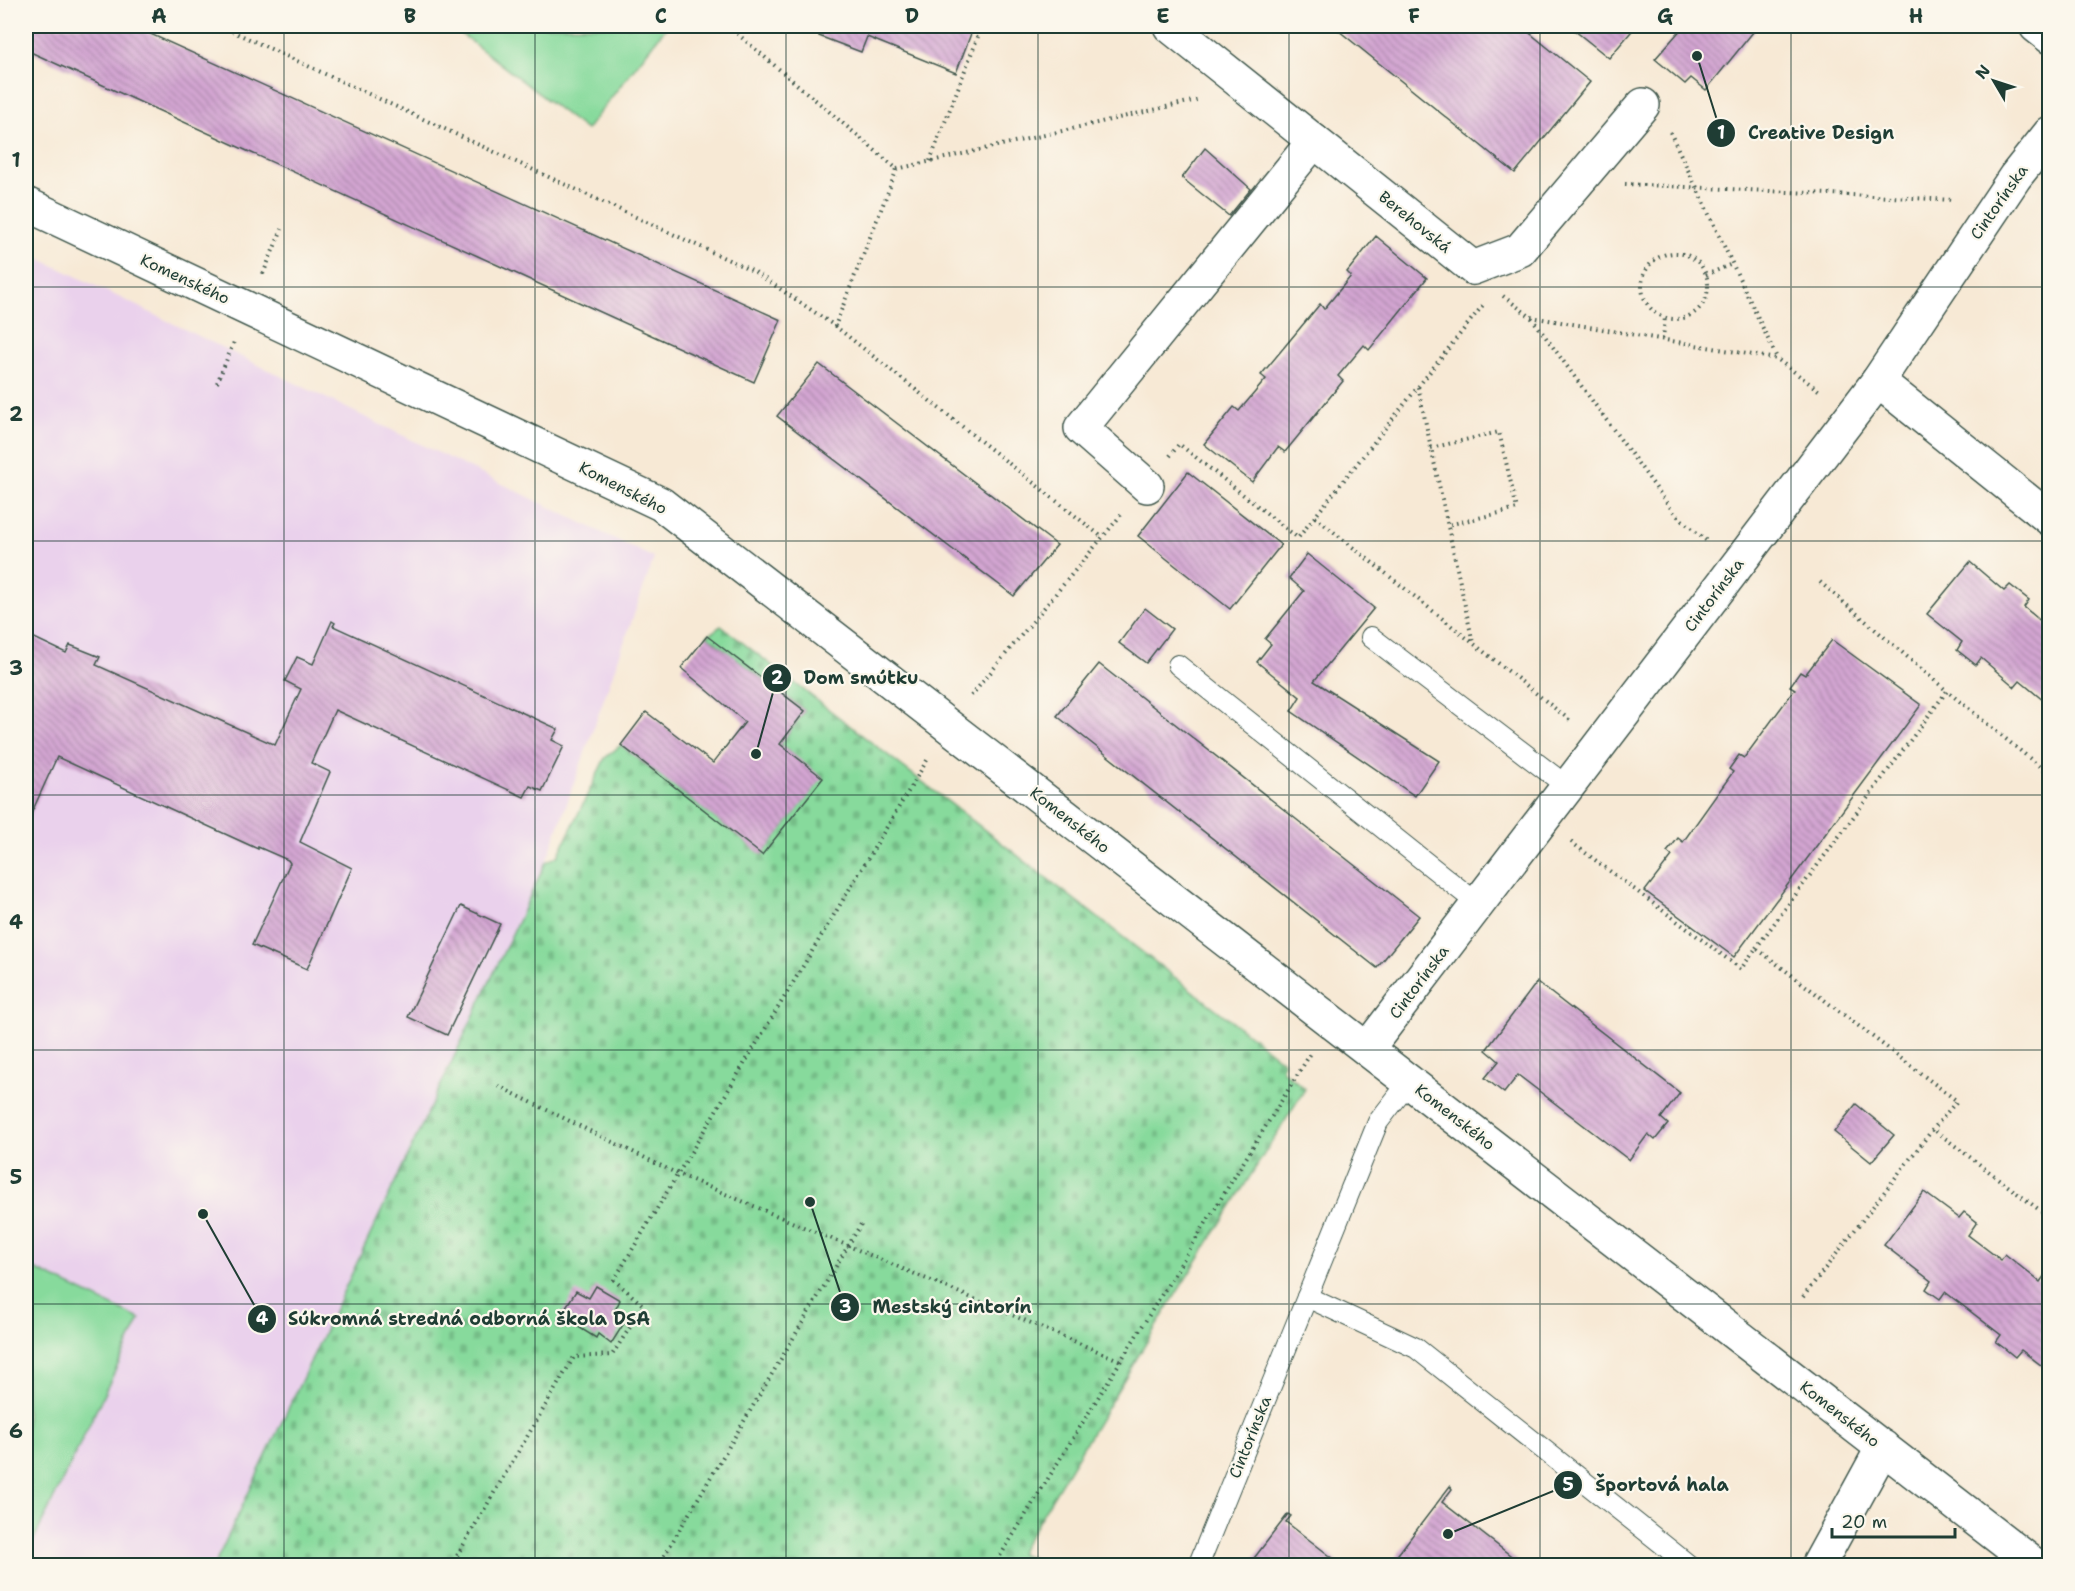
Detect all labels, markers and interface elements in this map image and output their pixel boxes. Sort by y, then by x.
text: A [151,3,167,29]
text: B [404,3,416,29]
text: C [655,3,667,29]
text: D [905,3,919,29]
text: E [1156,3,1170,29]
text: F [1408,3,1420,29]
text: G [1657,3,1673,29]
text: H [1909,3,1923,29]
north arrow [1964,51,2024,111]
text: N [1971,60,1995,83]
callout: Creative Design [1706,115,1906,151]
text: 1 [1717,121,1725,145]
text: Creative Design [1748,121,1894,145]
text: 1 [11,147,21,173]
street label: Cintorínska [1965,160,2033,244]
street label: Berehovská [1374,186,1456,258]
street label: Komenského [137,249,233,309]
text: 2 [9,401,23,427]
street label: Komenského [575,457,671,519]
street label: Cintorínska [1679,554,1749,636]
text: 3 [9,655,23,681]
callout: Dom smútku [762,660,931,696]
text: 2 [771,666,784,690]
text: Dom smútku [803,666,919,690]
street label: Komenského [1026,782,1114,858]
text: 4 [9,909,23,935]
street label: Cintorínska [1384,941,1454,1023]
street label: Komenského [1411,1079,1499,1155]
text: 5 [10,1164,22,1190]
callout: Mestský cintorín [830,1289,1043,1325]
text: 3 [839,1295,851,1319]
text: Mestský cintorín [872,1295,1032,1319]
callout: Súkromná stredná odborná škola DSA [247,1301,662,1337]
text: 4 [256,1307,269,1331]
text: Súkromná stredná odborná škola DSA [288,1307,650,1331]
street label: Komenského [1796,1376,1884,1452]
street label: Cintorínska [1224,1393,1276,1481]
text: 6 [9,1418,23,1444]
callout: Športová hala [1553,1467,1741,1503]
text: 5 [1562,1473,1574,1497]
text: Športová hala [1595,1473,1730,1497]
scale bar [1832,1501,1955,1539]
text: 20 m [1841,1510,1887,1534]

